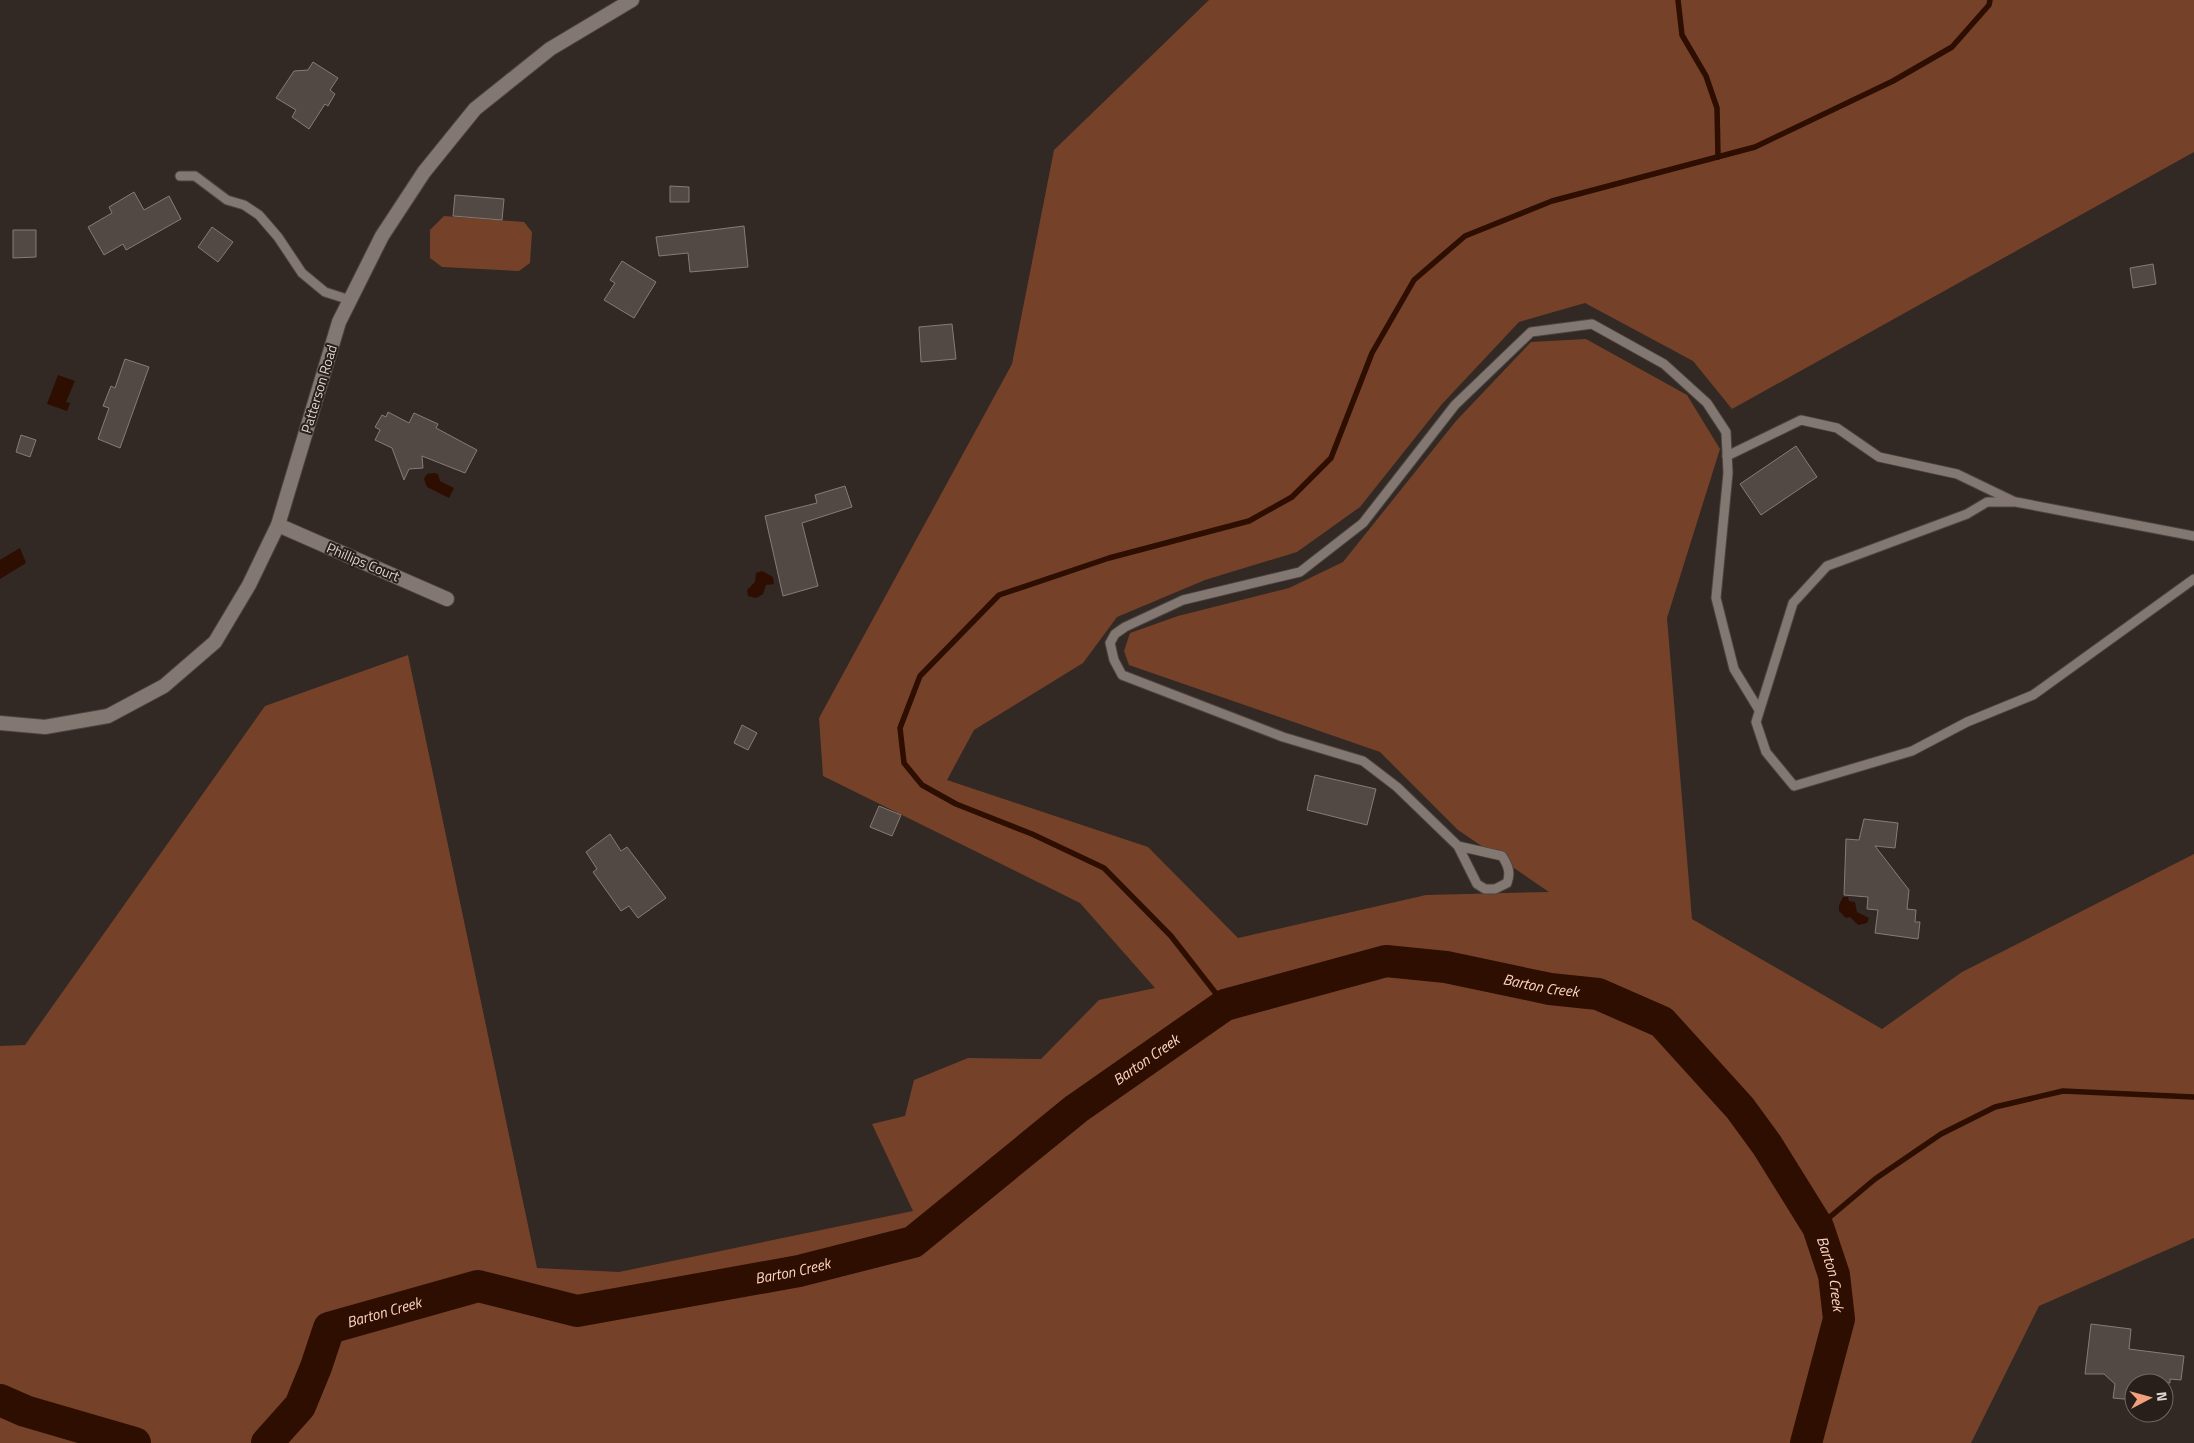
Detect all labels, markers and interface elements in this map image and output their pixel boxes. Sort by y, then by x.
street label: Patterson Road [295,342,342,436]
street label: Phillips Court [323,537,403,586]
water label: Barton Creek [1501,967,1582,1003]
water label: Barton Creek [1108,1027,1186,1091]
water label: Barton Creek [1811,1233,1850,1315]
water label: Barton Creek [753,1251,835,1290]
water label: Barton Creek [344,1290,426,1333]
north arrow [2124,1373,2174,1423]
text: N [2151,1391,2173,1403]

